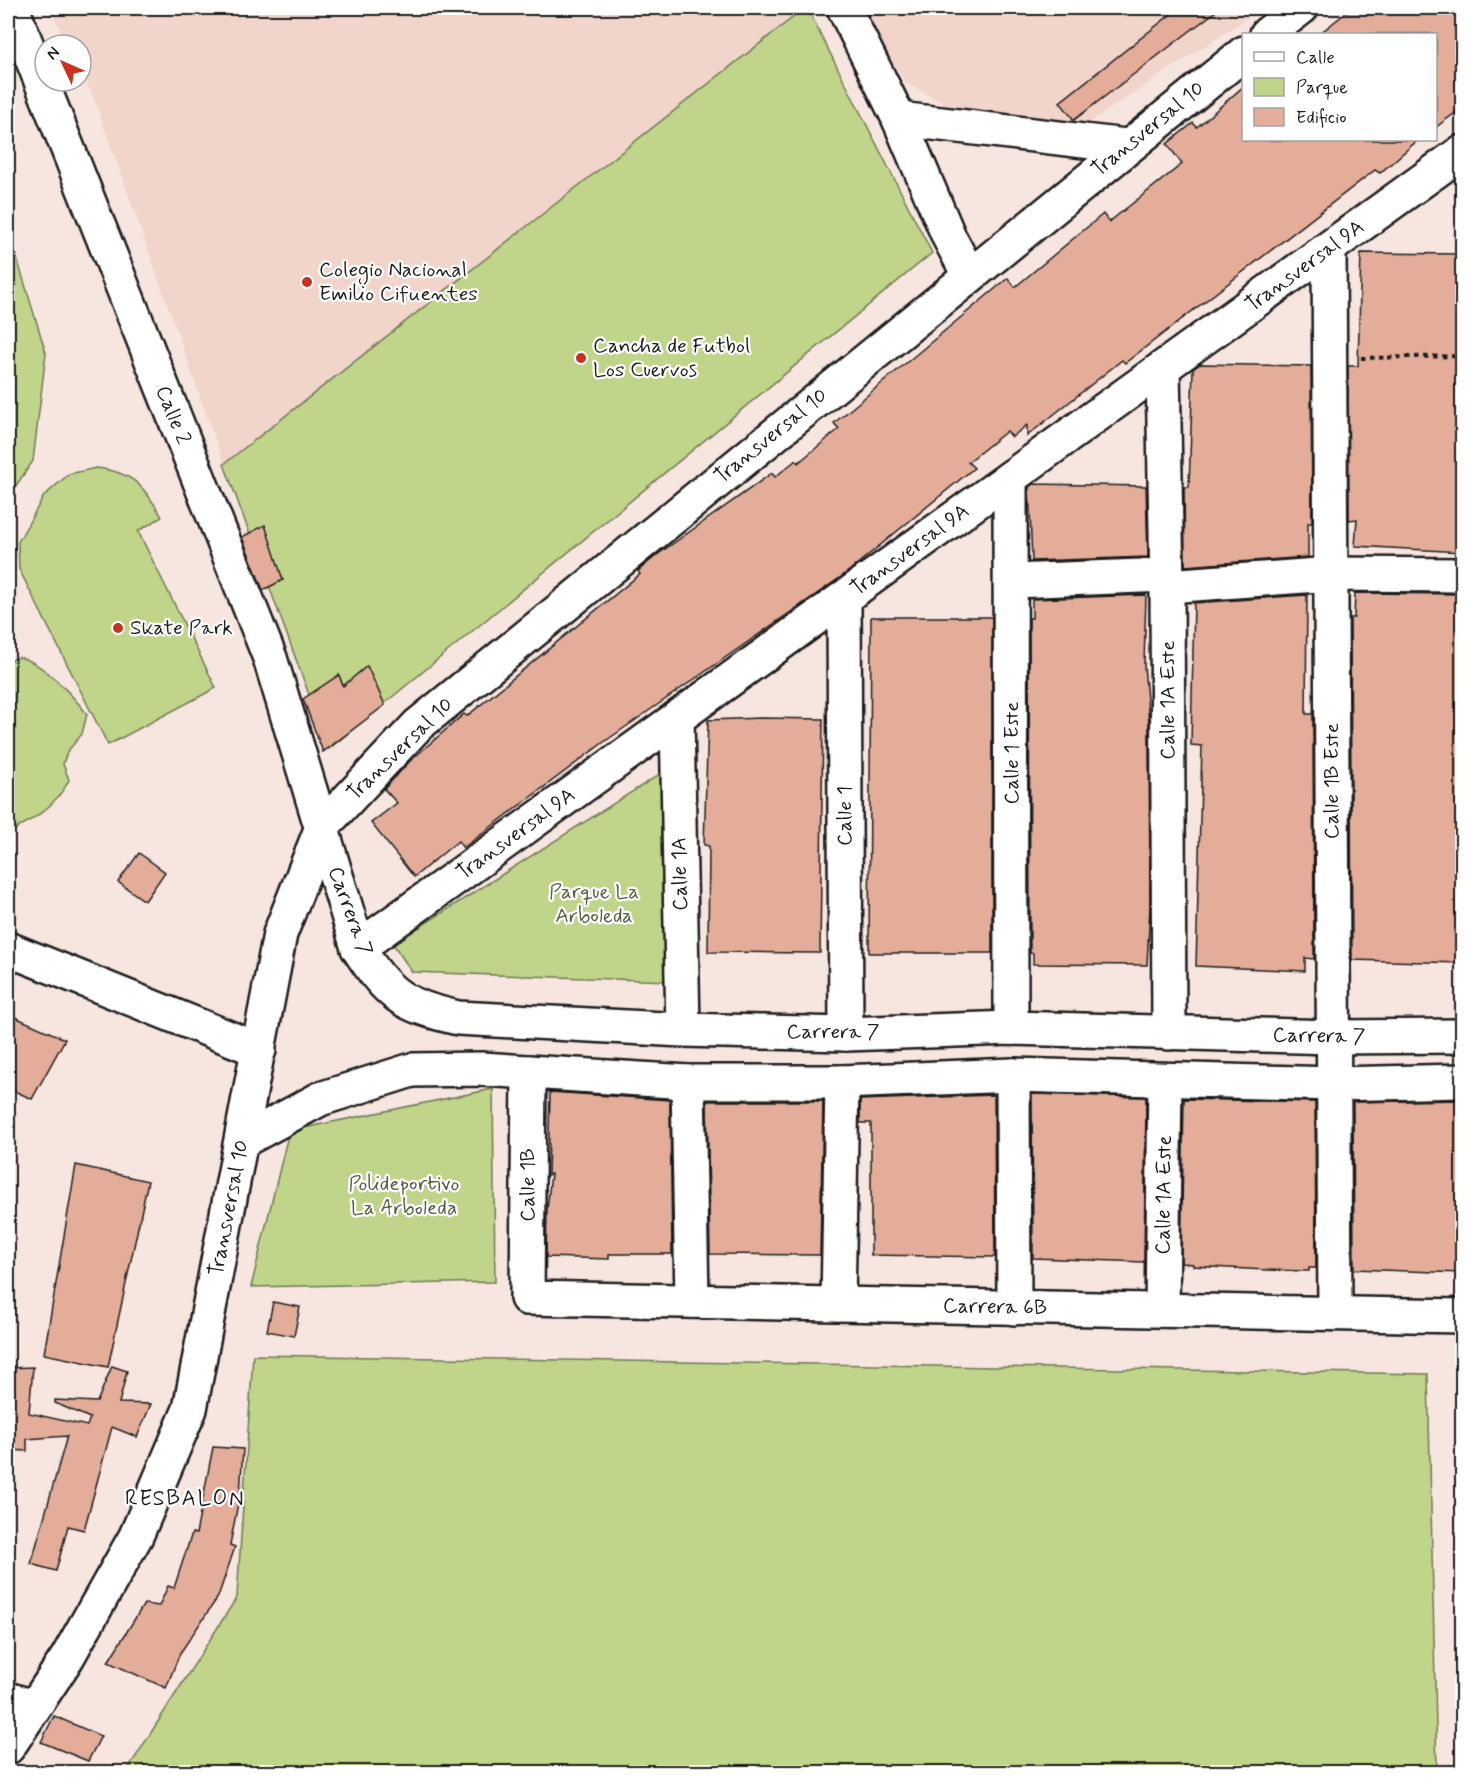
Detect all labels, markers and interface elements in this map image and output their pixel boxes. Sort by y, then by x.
north arrow [33,33,93,93]
legend [1242,33,1437,141]
text: N [42,42,65,65]
text: Calle [1296,46,1335,70]
street label: Transversal 10 [1086,75,1210,183]
text: Parque [1296,76,1348,100]
text: Edificio [1296,106,1347,130]
street label: Transversal 9A [1240,213,1370,319]
place label: Colegio Nacional Emilio Cifuentes [319,256,478,308]
marker: Colegio Nacional Emilio Cifuentes [300,275,314,289]
place label: Cancha de Futbol Los Cuervos [593,332,750,384]
marker: Cancha de Futbol Los Cuervos [574,351,588,365]
street label: Calle 2 [149,381,197,449]
street label: Transversal 10 [709,382,833,490]
street label: Transversal 9A [845,497,975,603]
place label: Skate Park [130,614,233,642]
marker: Skate Park [111,621,125,635]
street label: Calle 1A Este [1154,640,1182,760]
street label: Transversal 10 [341,691,459,807]
street label: Calle 1 Este [998,702,1026,804]
street label: Calle 1B Este [1318,723,1346,839]
street label: Transversal 9A [451,781,581,887]
street label: Calle 1 [831,786,859,846]
street label: Calle 1A [665,837,695,911]
street label: Carrera 7 [321,863,379,960]
park label: Parque La Arboleda [549,878,639,930]
street label: Carrera 7 [787,1018,880,1046]
street label: Carrera 7 [1272,1021,1366,1051]
street label: Calle 1A Este [1149,1135,1179,1255]
street label: Transversal 10 [202,1138,256,1278]
street label: Calle 1B [514,1148,542,1222]
park label: Polideportivo La Arboleda [348,1170,460,1222]
street label: Carrera 6B [943,1292,1047,1322]
district label: RESBALON [125,1485,245,1513]

